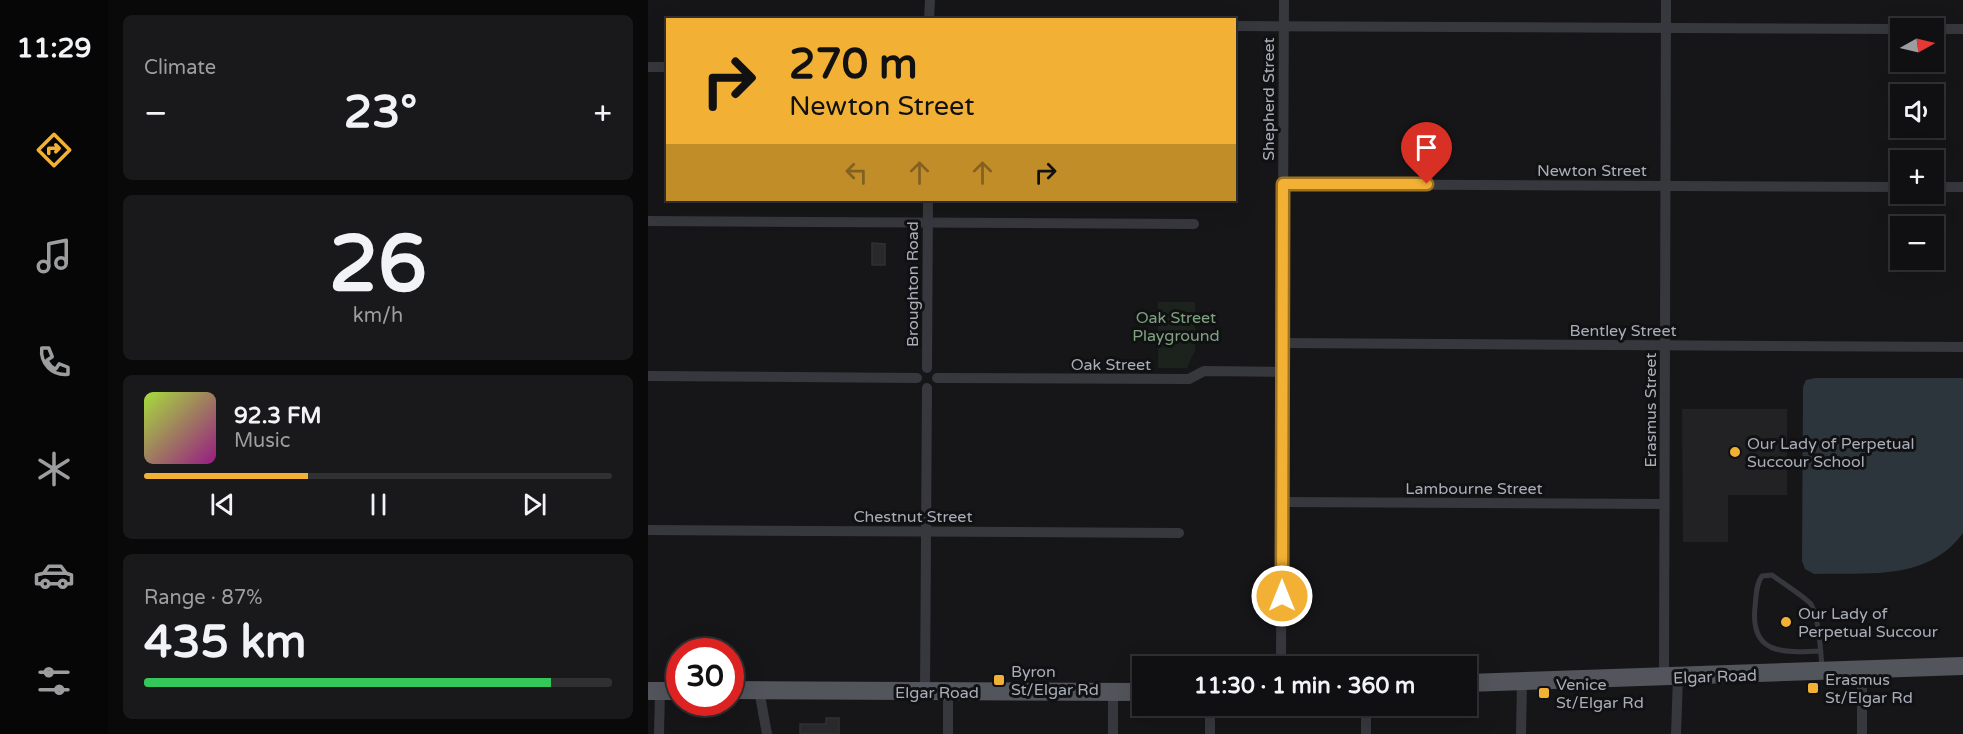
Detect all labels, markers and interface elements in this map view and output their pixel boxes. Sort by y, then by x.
north arrow [1890,18,1944,72]
map controls [1890,18,1944,270]
text: 11:29 [17,32,91,65]
street label: Shepherd Street [1259,37,1279,161]
text: 270 m [789,39,918,90]
icon: right [690,42,768,120]
text: Climate [144,56,216,80]
button: sound [1890,84,1944,138]
text: 23° [344,86,417,140]
text: Newton Street [789,90,975,123]
text: − [144,94,168,133]
text: + [593,94,612,133]
pin [1401,122,1452,184]
icon: directions [33,129,75,171]
icon: arrive [1410,131,1443,164]
button: + [1890,150,1944,204]
icon: left [840,156,873,189]
icon: ahead [903,156,936,189]
icon: ahead [966,156,999,189]
icon: right [1029,156,1062,189]
street label: Newton Street [1537,161,1647,181]
button: − [1890,216,1944,270]
text: 26 [329,218,427,312]
street label: Broughton Road [903,221,923,347]
icon: music [33,235,75,277]
text: km/h [353,304,403,328]
park label: Oak Street Playground [1132,308,1220,346]
street label: Bentley Street [1569,321,1677,341]
icon: phone [33,341,75,383]
street label: Erasmus Street [1641,353,1661,467]
street label: Oak Street [1071,355,1151,375]
text: 92.3 FM [234,403,322,429]
text: Music [234,429,290,453]
place label: Our Lady of Perpetual Succour School [1747,434,1915,472]
marker: Our Lady of Perpetual Succour School [1728,445,1742,459]
icon: climate [33,448,75,490]
street label: Lambourne Street [1405,479,1543,499]
icon: previous [206,488,239,521]
icon: pause [362,488,395,521]
icon: next [518,488,551,521]
street label: Chestnut Street [853,507,973,527]
icon: car [33,554,75,596]
position arrow [1250,564,1314,628]
text: Range · 87% [144,586,263,610]
place label: Our Lady of Perpetual Succour [1798,604,1939,642]
marker: Our Lady of Perpetual Succour [1779,615,1793,629]
text: 435 km [144,616,306,670]
speed limit sign: 30 [666,638,744,716]
icon: filters [33,660,75,702]
place label: Byron St/Elgar Rd [1011,662,1099,700]
street label: Elgar Road [1673,666,1757,688]
place label: Erasmus St/Elgar Rd [1825,670,1913,708]
marker: Byron St/Elgar Rd [992,673,1006,687]
text: 11:30 · 1 min · 360 m [1194,673,1415,699]
place label: Venice St/Elgar Rd [1556,675,1644,713]
marker: Erasmus St/Elgar Rd [1806,681,1820,695]
street label: Elgar Road [895,683,979,703]
marker: Venice St/Elgar Rd [1537,686,1551,700]

